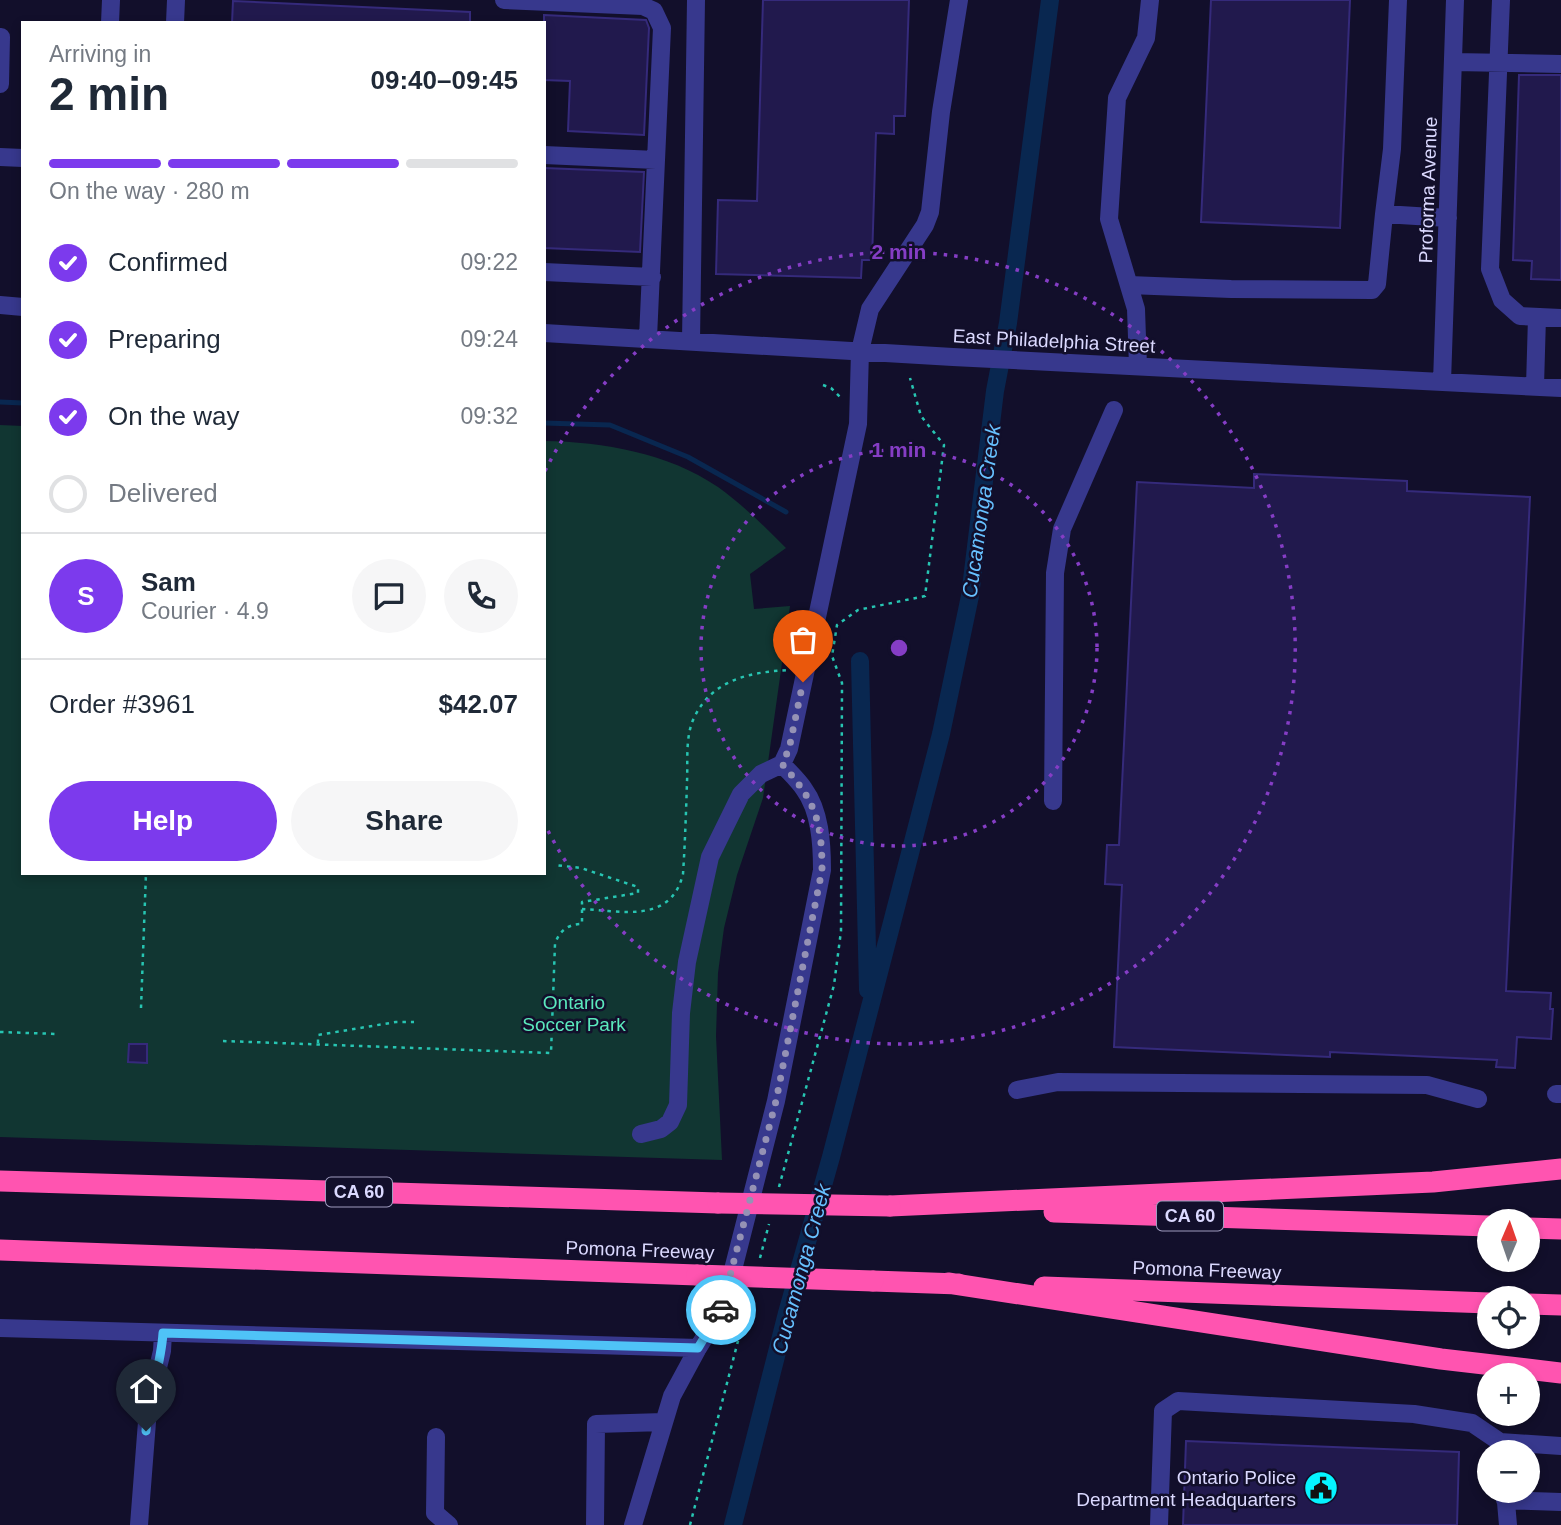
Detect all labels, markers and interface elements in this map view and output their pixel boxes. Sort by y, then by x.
text: Arriving in [49,41,151,67]
text: 09:40–09:45 [371,65,518,95]
text: 2 min [49,68,169,120]
street label: Proforma Avenue [1415,116,1441,264]
text: On the way · 280 m [49,178,250,204]
text: 2 min [872,240,926,263]
icon: check [49,244,87,282]
text: Confirmed [108,247,228,277]
text: 09:22 [460,249,518,275]
icon: check [49,321,87,359]
text: Preparing [108,324,221,354]
street label: East Philadelphia Street [952,325,1157,357]
text: 09:24 [460,326,518,352]
icon: check [49,398,87,436]
text: On the way [108,401,240,431]
text: 09:32 [460,403,518,429]
water label: Cucamonga Creek [957,421,1005,599]
text: 1 min [872,438,926,461]
text: Delivered [108,478,218,508]
button: chat [352,559,426,633]
button: phone [444,559,518,633]
text: Sam [141,567,196,597]
text: S [77,581,95,611]
text: Courier · 4.9 [141,598,269,624]
pin [773,610,833,682]
icon: bag [784,621,822,659]
centre of rings [887,636,911,660]
text: Order #3961 [49,689,195,719]
text: $42.07 [438,689,518,719]
button: Help [49,781,277,861]
button: Share [291,781,518,861]
park label: Ontario Soccer Park [522,992,626,1035]
road number: CA 60 [326,1177,392,1206]
water label: Cucamonga Creek [767,1180,835,1357]
road number: CA 60 [1157,1202,1223,1231]
north arrow [1477,1209,1540,1272]
map controls [1477,1209,1540,1503]
street label: Pomona Freeway [565,1237,715,1263]
street label: Pomona Freeway [1132,1257,1282,1283]
courier [686,1275,756,1345]
button: locate [1477,1286,1540,1349]
icon: car [702,1291,740,1329]
pin [116,1359,176,1431]
button: + [1477,1363,1540,1426]
icon: home [127,1370,165,1408]
button: − [1477,1440,1540,1503]
place label: Ontario Police Department Headquarters [1076,1467,1296,1510]
public building icon: Ontario Police Department Headquarters [1302,1469,1340,1507]

